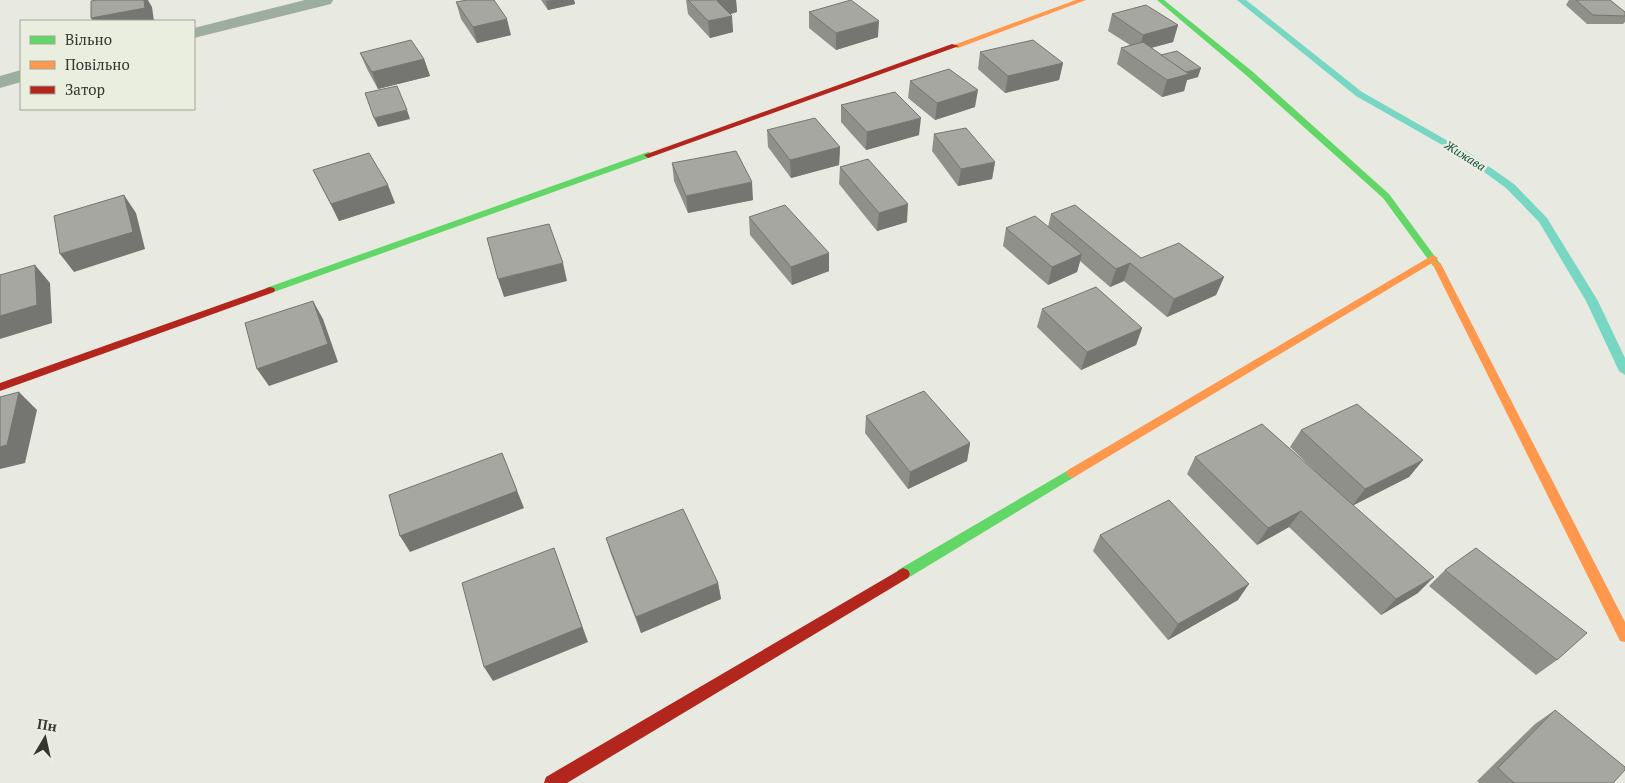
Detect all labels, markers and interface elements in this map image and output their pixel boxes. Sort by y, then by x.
legend [20,20,195,110]
text: Вільно [65,29,112,49]
text: Повільно [65,54,130,74]
text: Затор [65,79,105,99]
water label: Жижава [1441,137,1489,174]
north arrow [20,713,70,763]
text: Пн [36,714,58,736]

